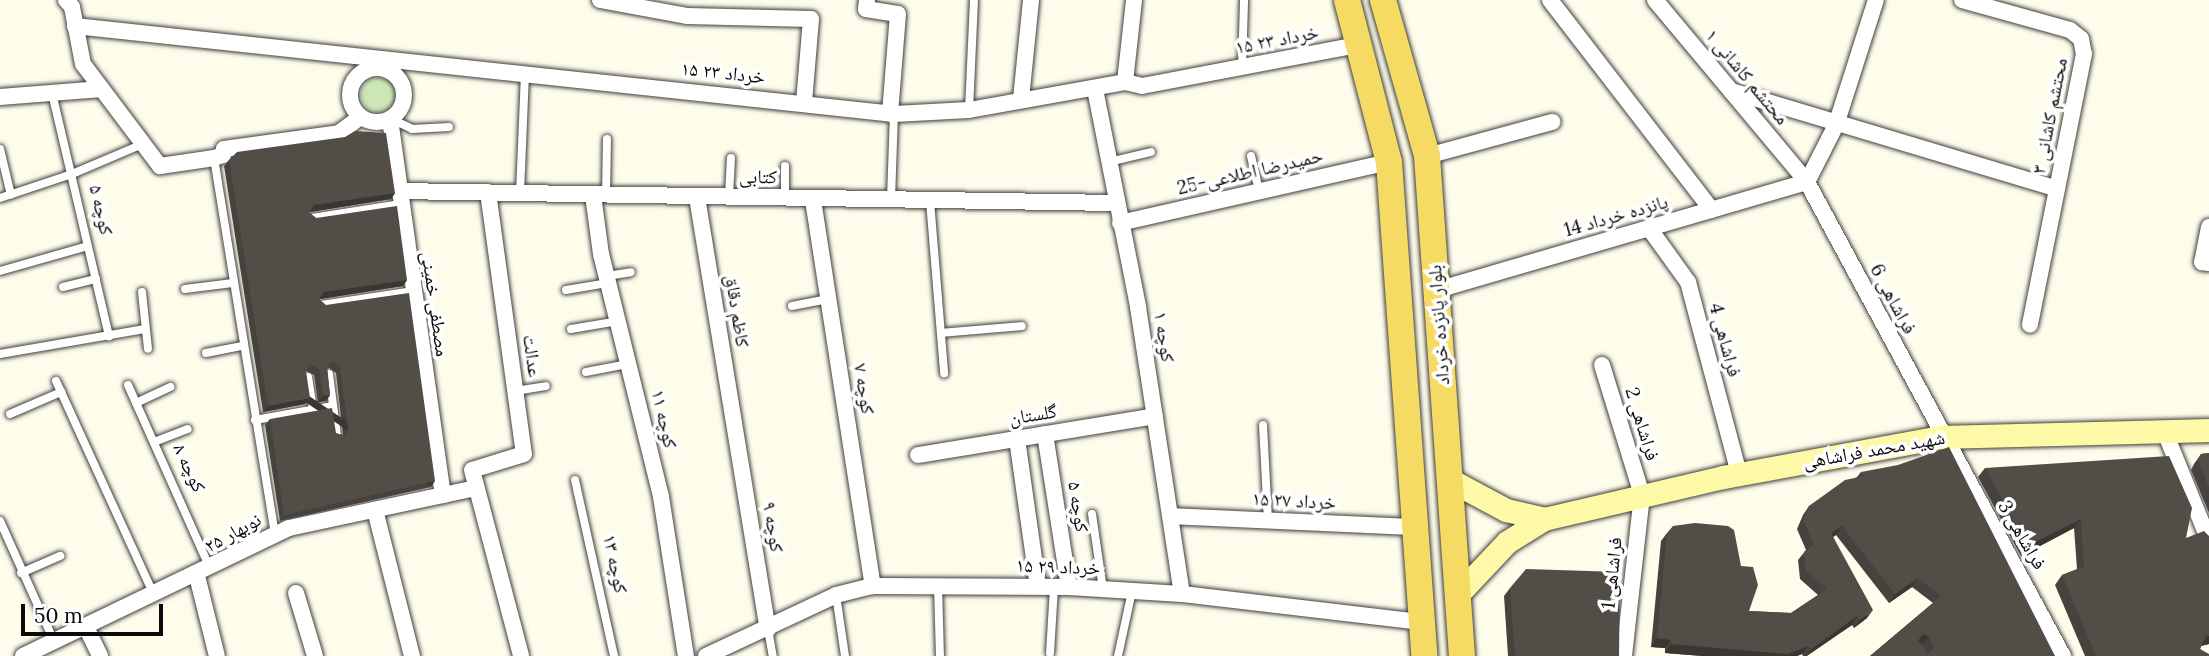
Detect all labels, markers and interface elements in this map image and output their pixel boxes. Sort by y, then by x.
street label: ۱۵ خرداد ۲۳ [1234,21,1320,59]
street label: محتشم کاشانی ۱ [1700,25,1794,129]
street label: محتشم کاشانی ۳ [2028,56,2072,176]
street label: ۱۵ خرداد ۲۳ [680,57,766,89]
street label: حمیدرضا اطلاعی-25 [1175,144,1325,200]
street label: کتابی [739,165,777,189]
street label: کوچه ۵ [84,183,118,237]
street label: پانزده خرداد 14 [1561,190,1671,242]
street label: مصطفی خمینی [416,250,454,358]
street label: فراشاهی 6 [1865,260,1921,338]
street label: بلوار پانزده خرداد [1423,264,1455,386]
street label: کاظم دقاق [720,273,754,349]
street label: فراشاهی 4 [1704,301,1746,379]
street label: کوچه ۱ [1149,310,1179,364]
street label: عدالت [518,333,546,379]
street label: کوچه ۷ [849,362,879,416]
street label: فراشاهی 2 [1620,385,1664,463]
street label: کوچه ۱۱ [646,387,682,451]
street label: گلستان [1008,400,1058,430]
street label: شهید محمد فراشاهی [1801,426,1947,474]
street label: کوچه ۸ [168,440,210,496]
street label: کوچه ۵ [1063,480,1093,534]
street label: ۱۵ خرداد ۲۷ [1251,487,1337,515]
street label: فراشاهی 3 [1993,496,2051,574]
street label: کوچه ۹ [758,500,788,554]
street label: نوبهار ۲۵ [201,508,265,558]
street label: کوچه ۱۳ [598,533,632,595]
street label: فراشاهی 1 [1597,536,1627,610]
street label: ۱۵ خرداد ۲۹ [1016,554,1100,580]
scale bar [24,590,166,634]
text: 50 m [34,602,83,629]

